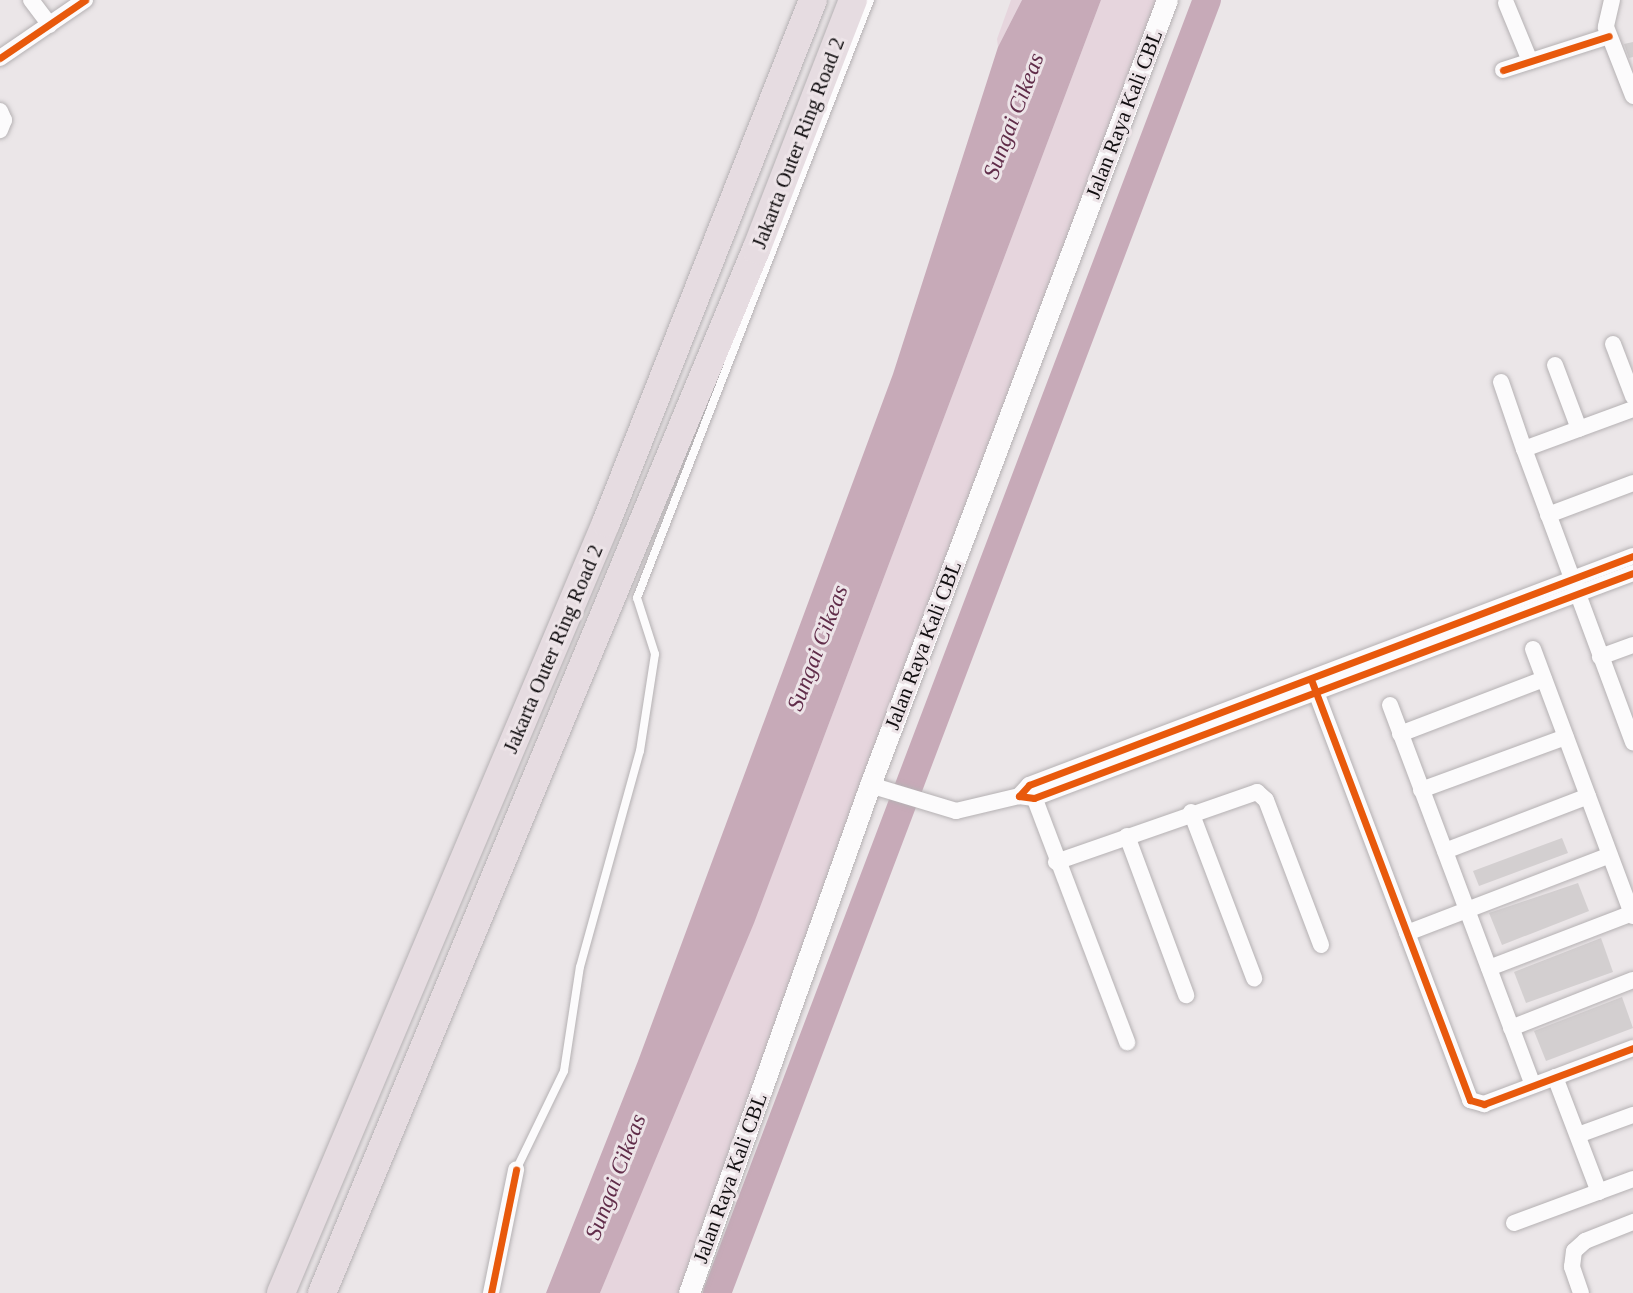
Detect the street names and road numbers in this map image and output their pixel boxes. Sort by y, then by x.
street label: Jalan Raya Kali CBL [1080,26,1168,202]
street label: Jakarta Outer Ring Road 2 [746,34,850,252]
street label: Jakarta Outer Ring Road 2 [498,541,608,757]
street label: Jalan Raya Kali CBL [879,557,967,733]
street label: Jalan Raya Kali CBL [688,1090,772,1266]

